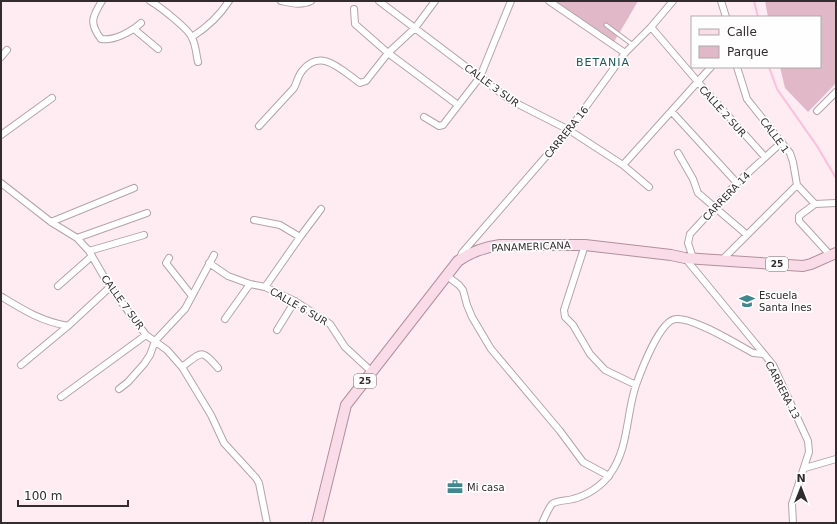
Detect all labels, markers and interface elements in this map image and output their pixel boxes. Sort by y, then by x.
legend [691,16,821,68]
text: Calle [727,25,757,39]
text: Parque [727,45,768,59]
district label: BETANIA [576,56,630,69]
street label: CALLE 3 SUR [462,62,521,109]
street label: CALLE 2 SUR [697,84,748,139]
street label: CARRERA 16 [542,104,591,160]
street label: CALLE 1 [758,116,791,155]
street label: CARRERA 14 [700,170,752,223]
street label: PANAMERICANA [491,240,571,253]
road number: 25 [766,257,788,271]
street label: CALLE 7 SUR [99,273,146,332]
street label: CALLE 6 SUR [268,286,330,327]
place label: Escuela Santa Ines [759,290,812,313]
school or university icon: Escuela Santa Ines [738,292,756,310]
street label: CARRERA 13 [763,360,802,421]
road number: 25 [354,374,376,388]
north arrow [781,468,821,508]
text: N [796,472,806,485]
office icon: Mi casa [446,478,464,496]
scale bar [18,482,128,508]
place label: Mi casa [467,482,505,493]
text: 100 m [24,489,62,503]

